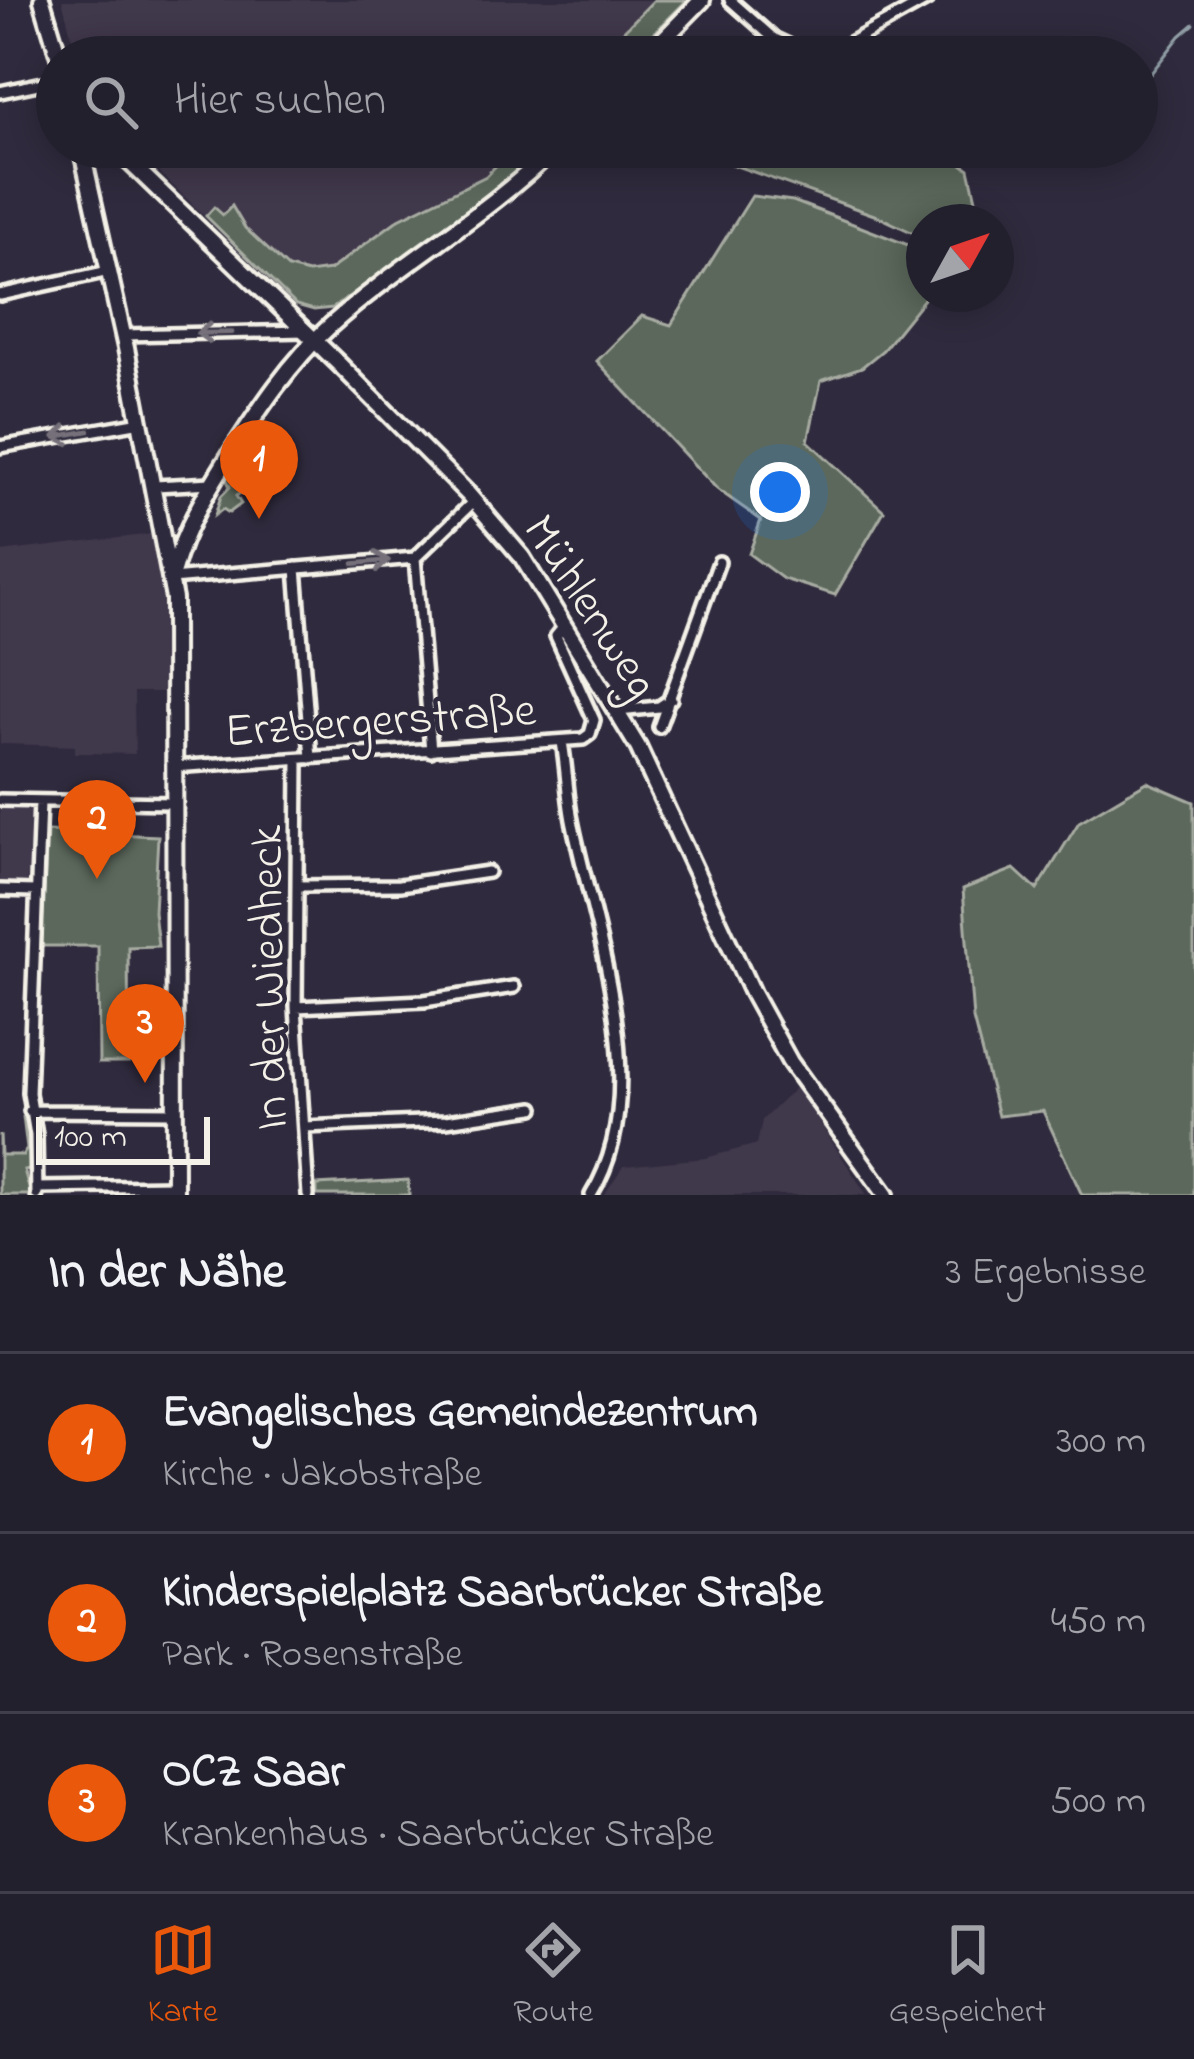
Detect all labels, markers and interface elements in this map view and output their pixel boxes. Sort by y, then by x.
search box [36,36,1158,168]
icon: search [78,69,144,135]
text: Hier suchen [174,69,386,135]
north arrow [906,204,1014,312]
one-way arrow [195,321,234,344]
pin: 1 [220,420,298,519]
one-way arrow [52,424,91,447]
your location [750,462,810,522]
street label: Mühlenweg [502,502,675,714]
one-way arrow [352,550,391,573]
street label: Erzbergerstraße [222,677,539,770]
pin: 2 [58,780,136,879]
street label: In der Wiedheck [233,824,309,1131]
pin: 3 [106,984,184,1083]
scale bar [36,1111,210,1164]
text: 100 m [54,1114,127,1162]
text: In der Nähe [48,1236,285,1311]
text: 3 Ergebnisse [945,1245,1146,1302]
text: Evangelisches Gemeindezentrum [162,1381,758,1447]
text: 1 [81,1414,93,1471]
text: 300 m [1056,1414,1146,1471]
text: Kirche · Jakobstraße [162,1447,482,1504]
text: Kinderspielplatz Saarbrücker Straße [162,1561,823,1627]
text: 2 [77,1594,97,1651]
text: 450 m [1051,1594,1146,1651]
text: Park · Rosenstraße [162,1627,463,1684]
text: OCZ Saar [162,1741,345,1807]
text: 3 [79,1774,95,1831]
text: 500 m [1050,1774,1146,1831]
text: Krankenhaus · Saarbrücker Straße [162,1807,714,1864]
tab: Karte [148,1917,218,2037]
tab: Route [513,1917,593,2037]
tab: Gespeichert [889,1917,1046,2037]

